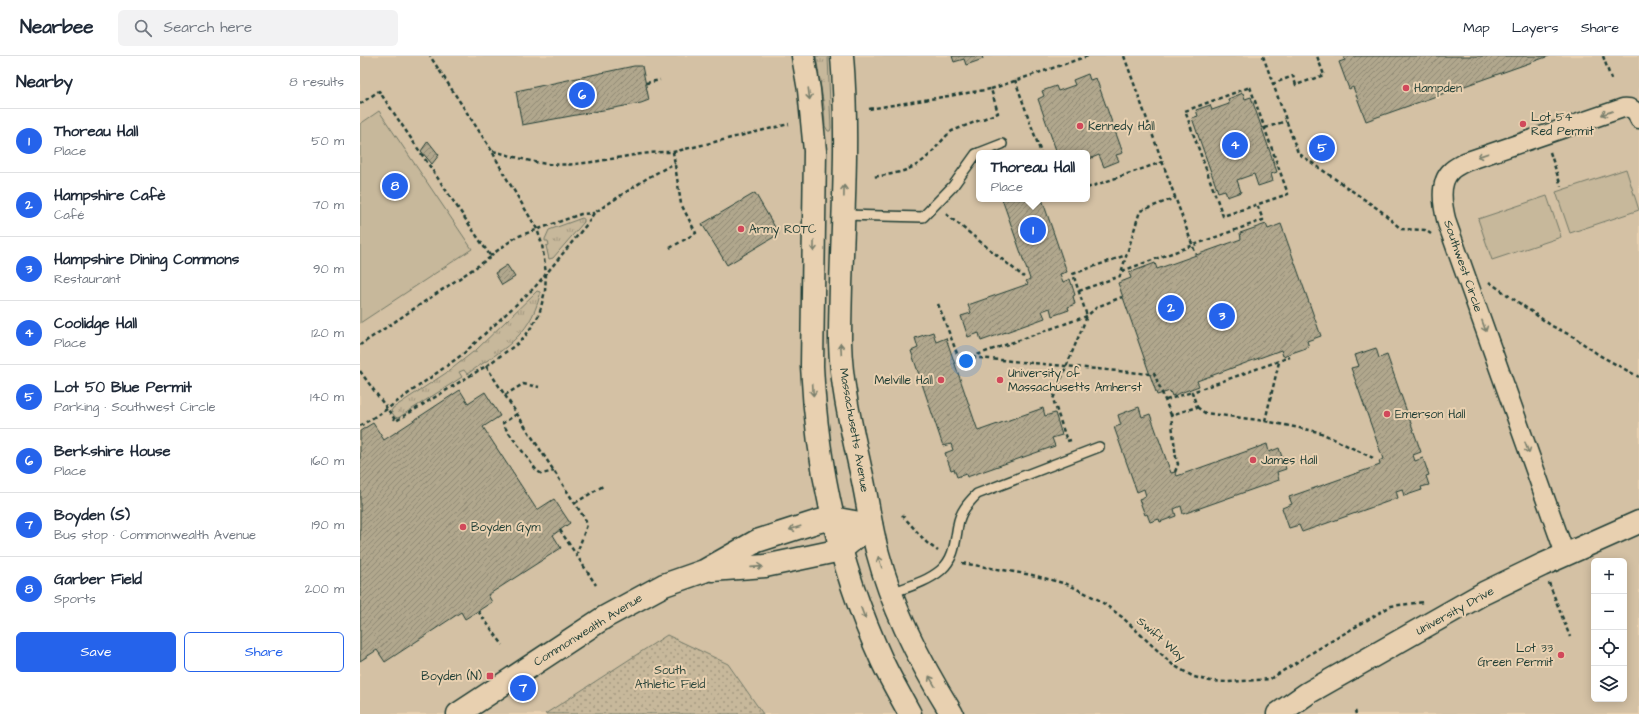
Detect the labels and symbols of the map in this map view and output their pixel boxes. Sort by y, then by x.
pin: 6 [569,80,595,110]
place label: Hampden [1414,80,1462,97]
marker: Hampden [1401,83,1411,93]
one-way arrow [806,87,813,100]
place label: Lot 54 Red Permit [1531,109,1594,140]
one-way arrow [1601,110,1613,118]
place label: Kennedy Hall [1088,118,1155,136]
marker: Lot 54 Red Permit [1518,119,1528,129]
marker: Kennedy Hall [1075,121,1085,131]
pin: 4 [1222,130,1248,160]
pin: 5 [1309,133,1335,163]
one-way arrow [1478,152,1490,160]
pin: 8 [382,171,408,201]
one-way arrow [840,185,848,198]
pin: 1 [1020,215,1046,245]
street label: Southwest Circle [1439,218,1487,315]
place label: Army ROTC [749,221,817,239]
marker: Army ROTC [736,224,746,234]
one-way arrow [810,239,818,252]
pin: 2 [1158,293,1184,323]
pin: 3 [1209,301,1235,331]
one-way arrow [1481,319,1488,332]
one-way arrow [837,343,844,356]
your location [956,351,976,371]
place label: University of Massachusetts Amherst [1008,365,1142,396]
street label: Massachusetts Avenue [835,367,873,494]
place label: Melville Hall [874,372,933,389]
marker: Melville Hall [936,375,946,385]
marker: University of Massachusetts Amherst [995,375,1005,385]
one-way arrow [809,383,817,396]
place label: Emerson Hall [1395,406,1465,423]
marker: Emerson Hall [1382,409,1392,419]
one-way arrow [1524,442,1532,454]
place label: James Hall [1261,452,1317,469]
marker: James Hall [1248,455,1258,465]
place label: Boyden Gym [471,519,541,537]
marker: Boyden Gym [458,522,468,532]
one-way arrow [789,525,801,533]
one-way arrow [876,555,883,568]
one-way arrow [750,563,763,570]
street label: University Drive [1413,582,1498,640]
street label: Commonwealth Avenue [530,589,646,670]
one-way arrow [859,606,867,618]
street label: Swift Way [1132,613,1190,666]
place label: Lot 33 Green Permit [1478,640,1553,671]
marker: Lot 33 Green Permit [1556,650,1566,660]
park label: South Athletic Field [635,662,705,693]
place label: Boyden (N) [421,668,482,686]
marker: Boyden (N) [485,671,495,681]
pin: 7 [510,673,536,703]
one-way arrow [927,675,935,687]

